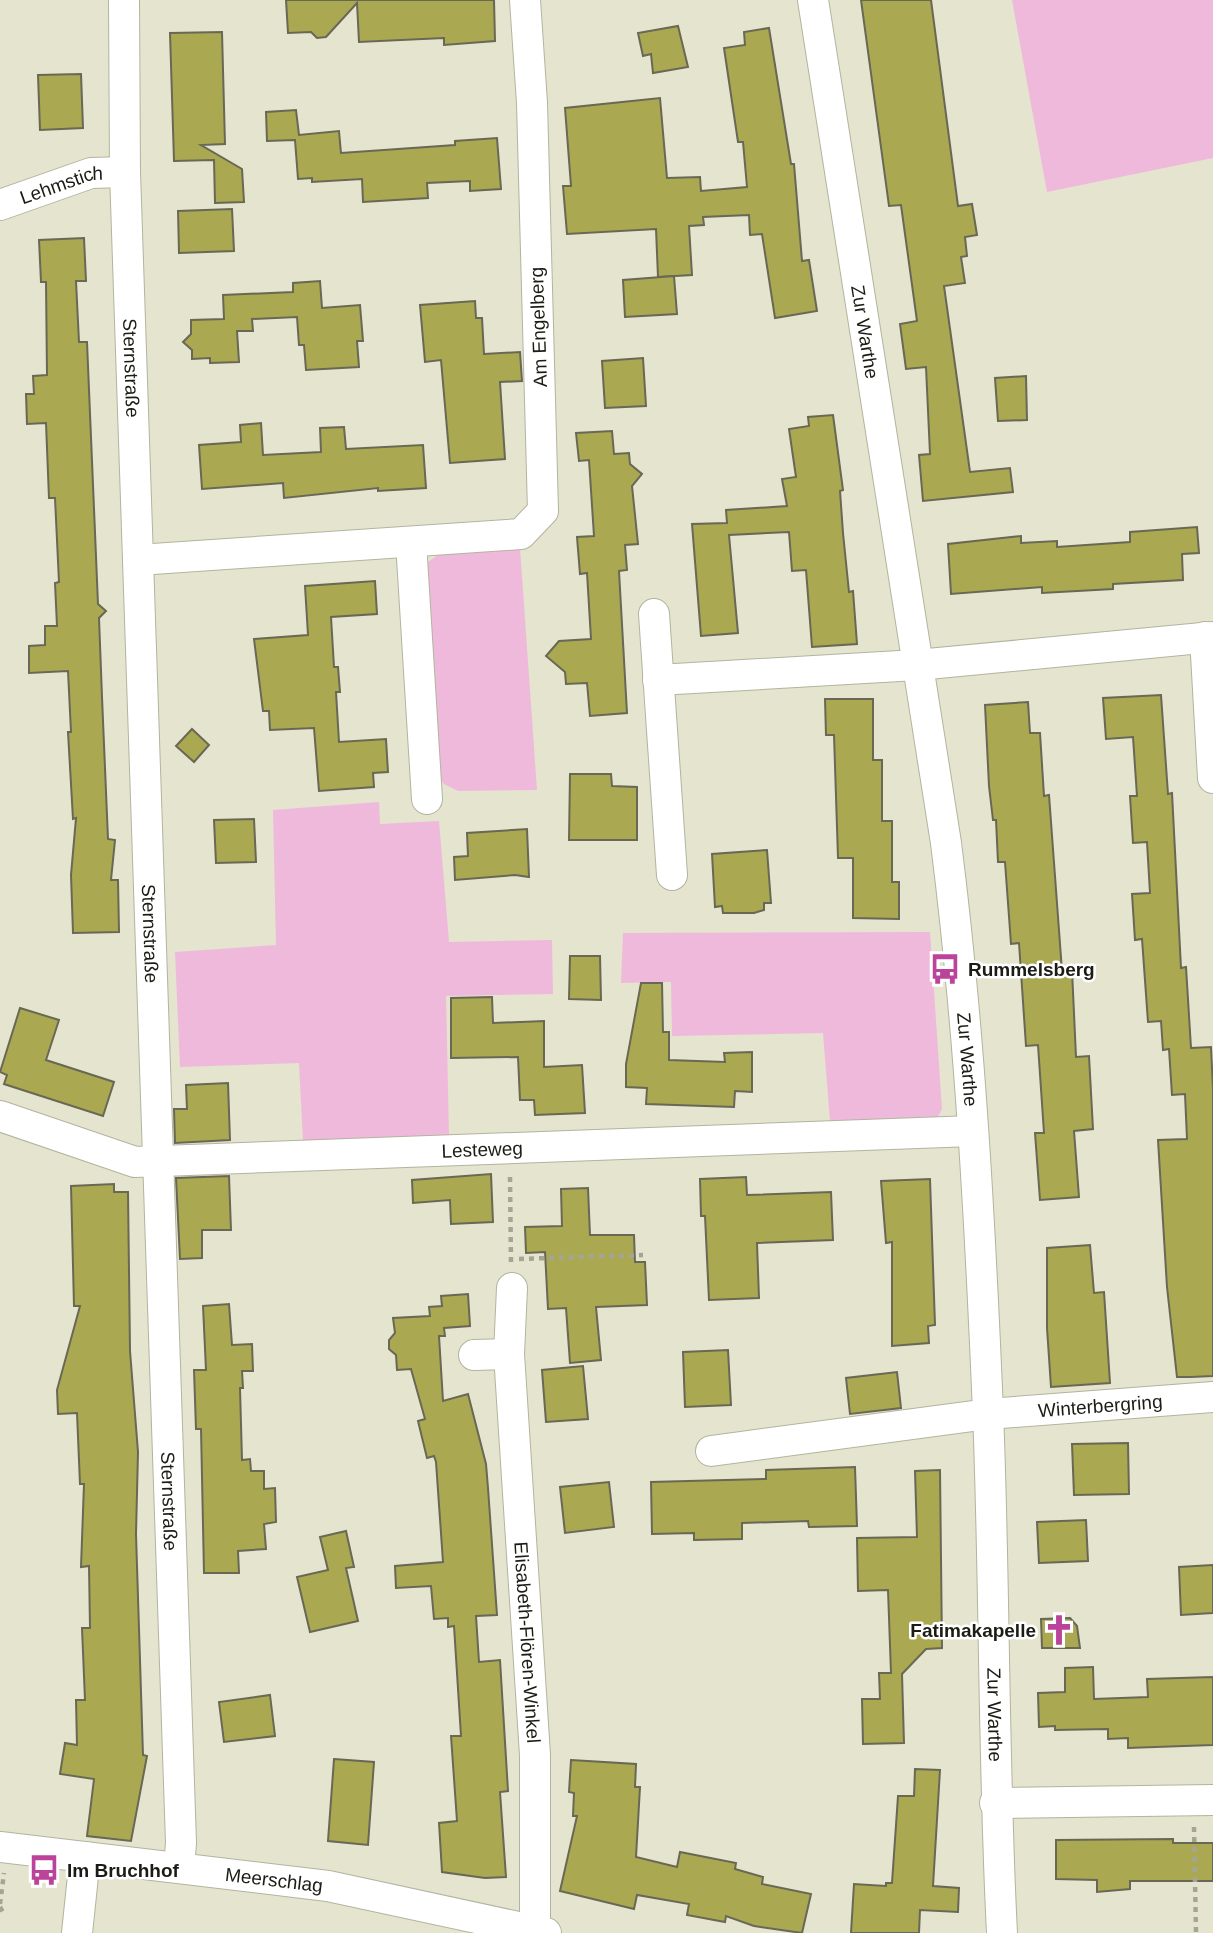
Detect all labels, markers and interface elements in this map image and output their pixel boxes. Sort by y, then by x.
street label: Lehmstich [17,163,103,208]
street label: Am Engelberg [526,266,551,388]
street label: Zur Warthe [847,284,883,380]
street label: Sternstraße [119,318,143,418]
street label: Sternstraße [138,884,162,984]
bus stop icon: Rummelsberg [928,952,962,986]
place label: Rummelsberg [968,959,1095,980]
street label: Zur Warthe [953,1012,982,1107]
street label: Lesteweg [441,1138,523,1162]
street label: Winterbergring [1037,1391,1163,1421]
street label: Sternstraße [157,1451,181,1551]
street label: Elisabeth-Flören-Winkel [510,1541,544,1744]
church icon: Fatimakapelle [1042,1613,1076,1647]
place label: Fatimakapelle [910,1620,1036,1641]
street label: Zur Warthe [983,1667,1006,1762]
bus stop icon: Im Bruchhof [27,1853,61,1887]
place label: Im Bruchhof [67,1860,180,1881]
street label: Meerschlag [224,1864,324,1896]

